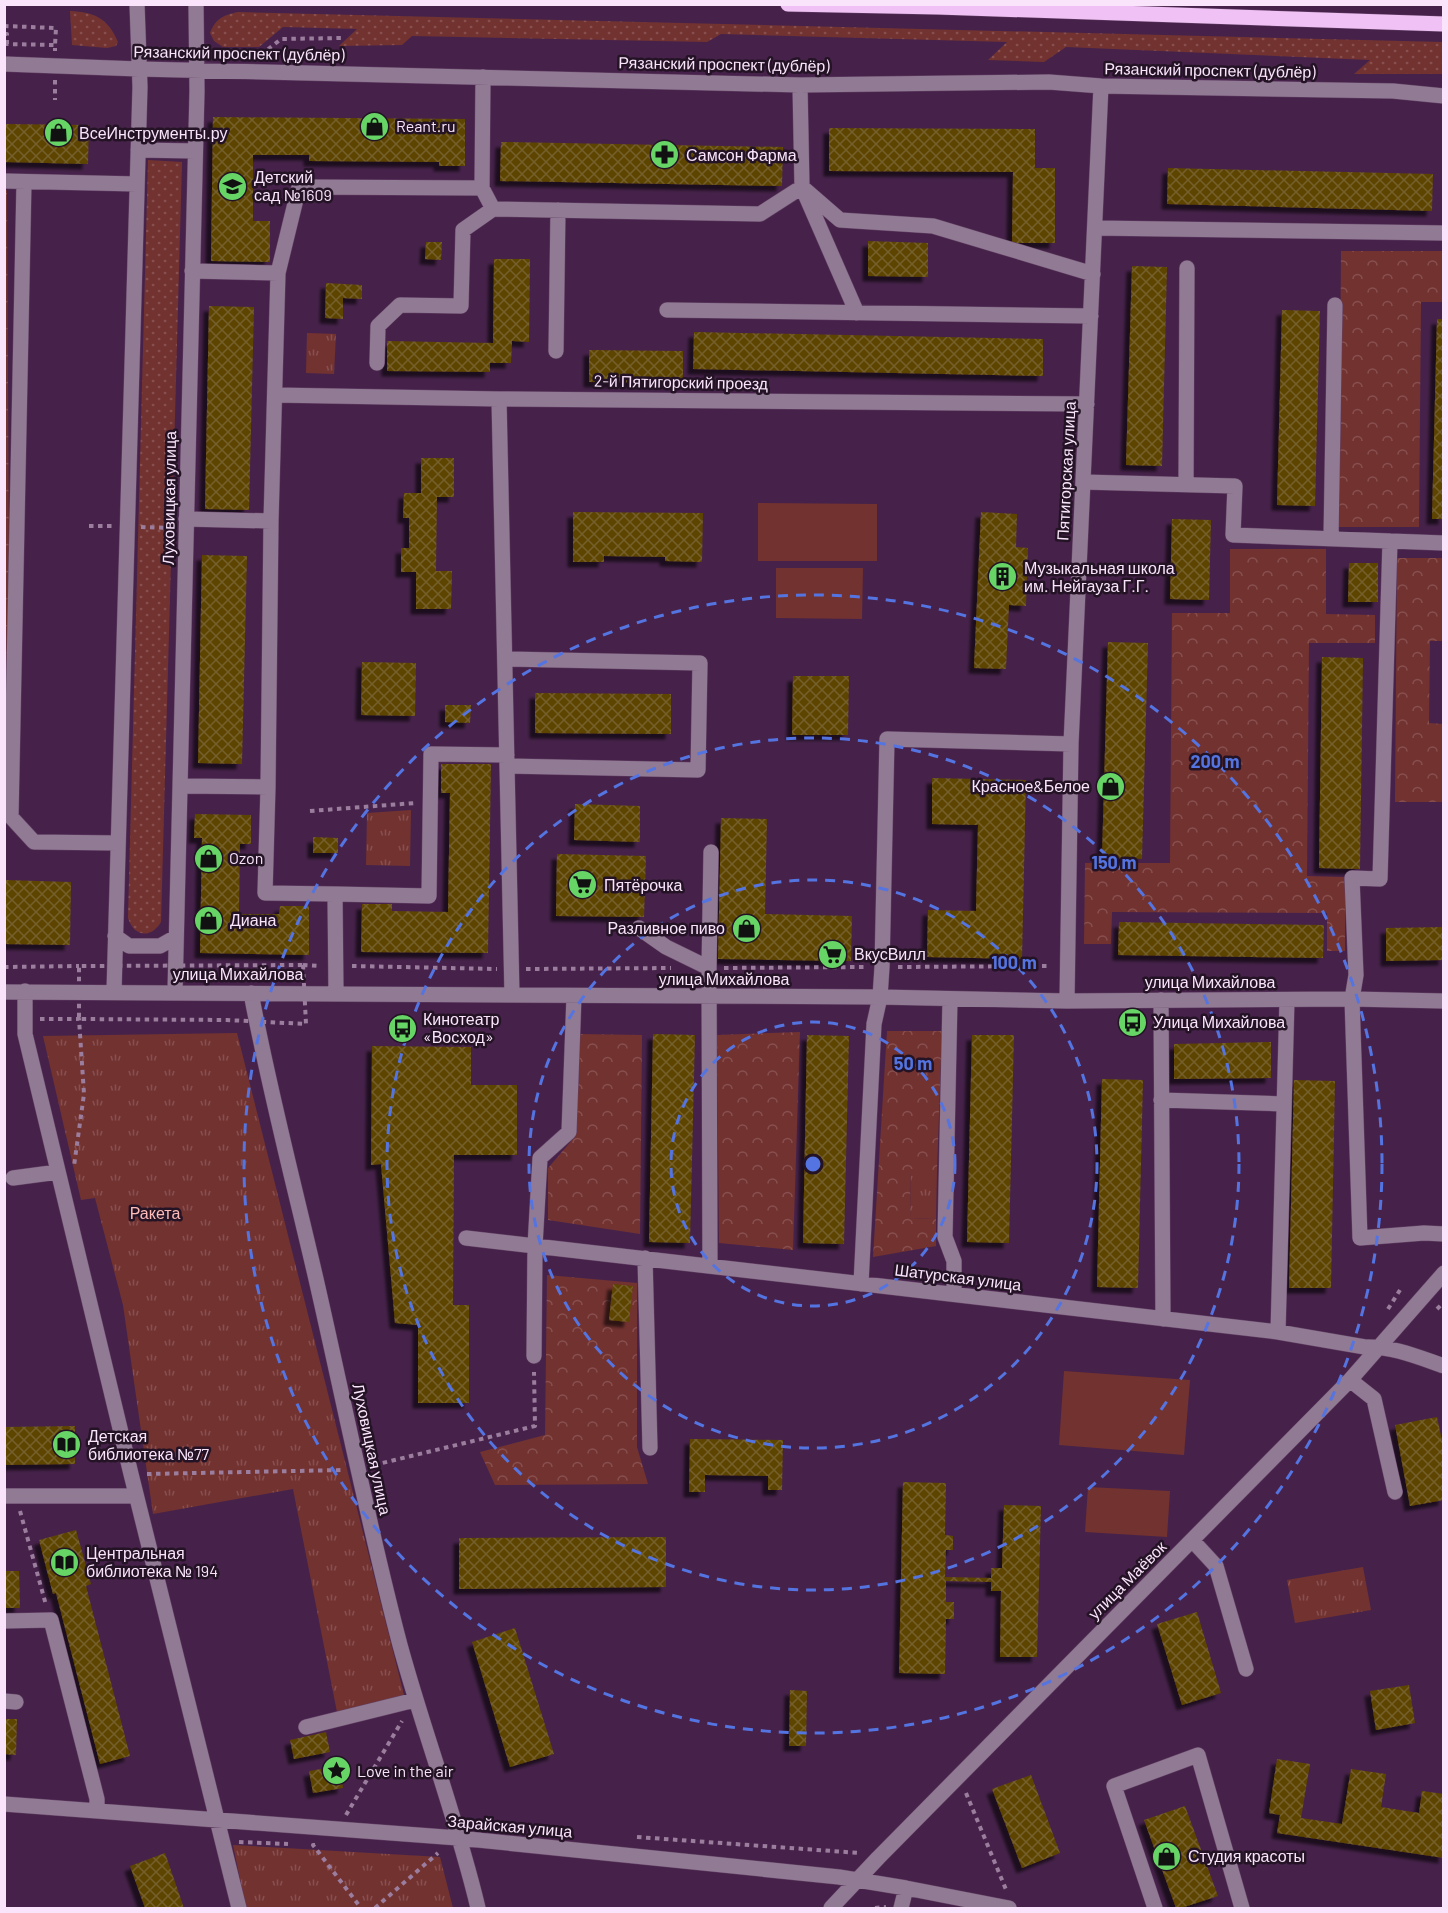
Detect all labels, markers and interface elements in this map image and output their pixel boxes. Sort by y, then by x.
street label: Рязанский проспект (дублёр) [133,41,346,64]
street label: Рязанский проспект (дублёр) [618,52,831,75]
street label: Рязанский проспект (дублёр) [1104,58,1317,81]
shop icon: Reant.ru [359,110,391,142]
place label: Reant.ru [396,116,456,135]
shop icon: ВсеИнструменты.ру [42,117,74,149]
place label: ВсеИнструменты.ру [79,123,228,142]
pharmacy icon: Самсон Фарма [649,139,681,171]
place label: Самсон Фарма [686,145,797,164]
place label: Детский сад №1609 [254,167,332,204]
school or university icon: Детский сад №1609 [217,170,249,202]
street label: 2-й Пятигорский проезд [594,370,769,393]
street label: Пятигорская улица [1052,401,1079,541]
street label: Луховицкая улица [158,431,179,565]
place label: Музыкальная школа им. Нейгауза Г.Г. [1024,558,1175,595]
building icon: Музыкальная школа им. Нейгауза Г.Г. [987,561,1019,593]
text: 200 m [1190,750,1240,772]
shop icon: Красное&Белое [1095,770,1127,802]
place label: Красное&Белое [972,776,1090,795]
shop icon: Ozon [192,842,224,874]
place label: Ozon [229,848,263,867]
text: 150 m [1092,851,1136,873]
supermarket icon: Пятёрочка [567,869,599,901]
place label: Пятёрочка [604,875,683,894]
shop icon: Диана [193,904,225,936]
place label: Диана [230,910,277,929]
shop icon: Разливное пиво [730,912,762,944]
place label: Разливное пиво [608,918,725,937]
supermarket icon: ВкусВилл [817,938,849,970]
place label: ВкусВилл [854,944,926,963]
text: 100 m [991,951,1037,973]
street label: улица Михайлова [173,964,303,983]
street label: улица Михайлова [659,969,789,988]
street label: улица Михайлова [1145,972,1275,991]
bus stop icon: Улица Михайлова [1116,1006,1148,1038]
place label: Кинотеатр «Восход» [423,1009,500,1046]
bus stop icon: Кинотеатр «Восход» [386,1012,418,1044]
place label: Улица Михайлова [1153,1012,1285,1031]
text: 50 m [894,1052,932,1074]
centre of rings [803,1154,823,1174]
park label: Ракета [130,1203,180,1222]
street label: Шатурская улица [894,1259,1023,1294]
street label: Луховицкая улица [349,1381,396,1517]
place label: Детская библиотека №77 [88,1426,210,1463]
library icon: Детская библиотека №77 [51,1429,83,1461]
street label: улица Маёвок [1084,1536,1170,1623]
place label: Центральная библиотека № 194 [86,1543,218,1580]
library icon: Центральная библиотека № 194 [49,1546,81,1578]
place icon: Love in the air [320,1755,352,1787]
place label: Love in the air [357,1761,454,1780]
street label: Зарайская улица [447,1811,573,1840]
shop icon: Студия красоты [1151,1840,1183,1872]
place label: Студия красоты [1188,1846,1305,1865]

